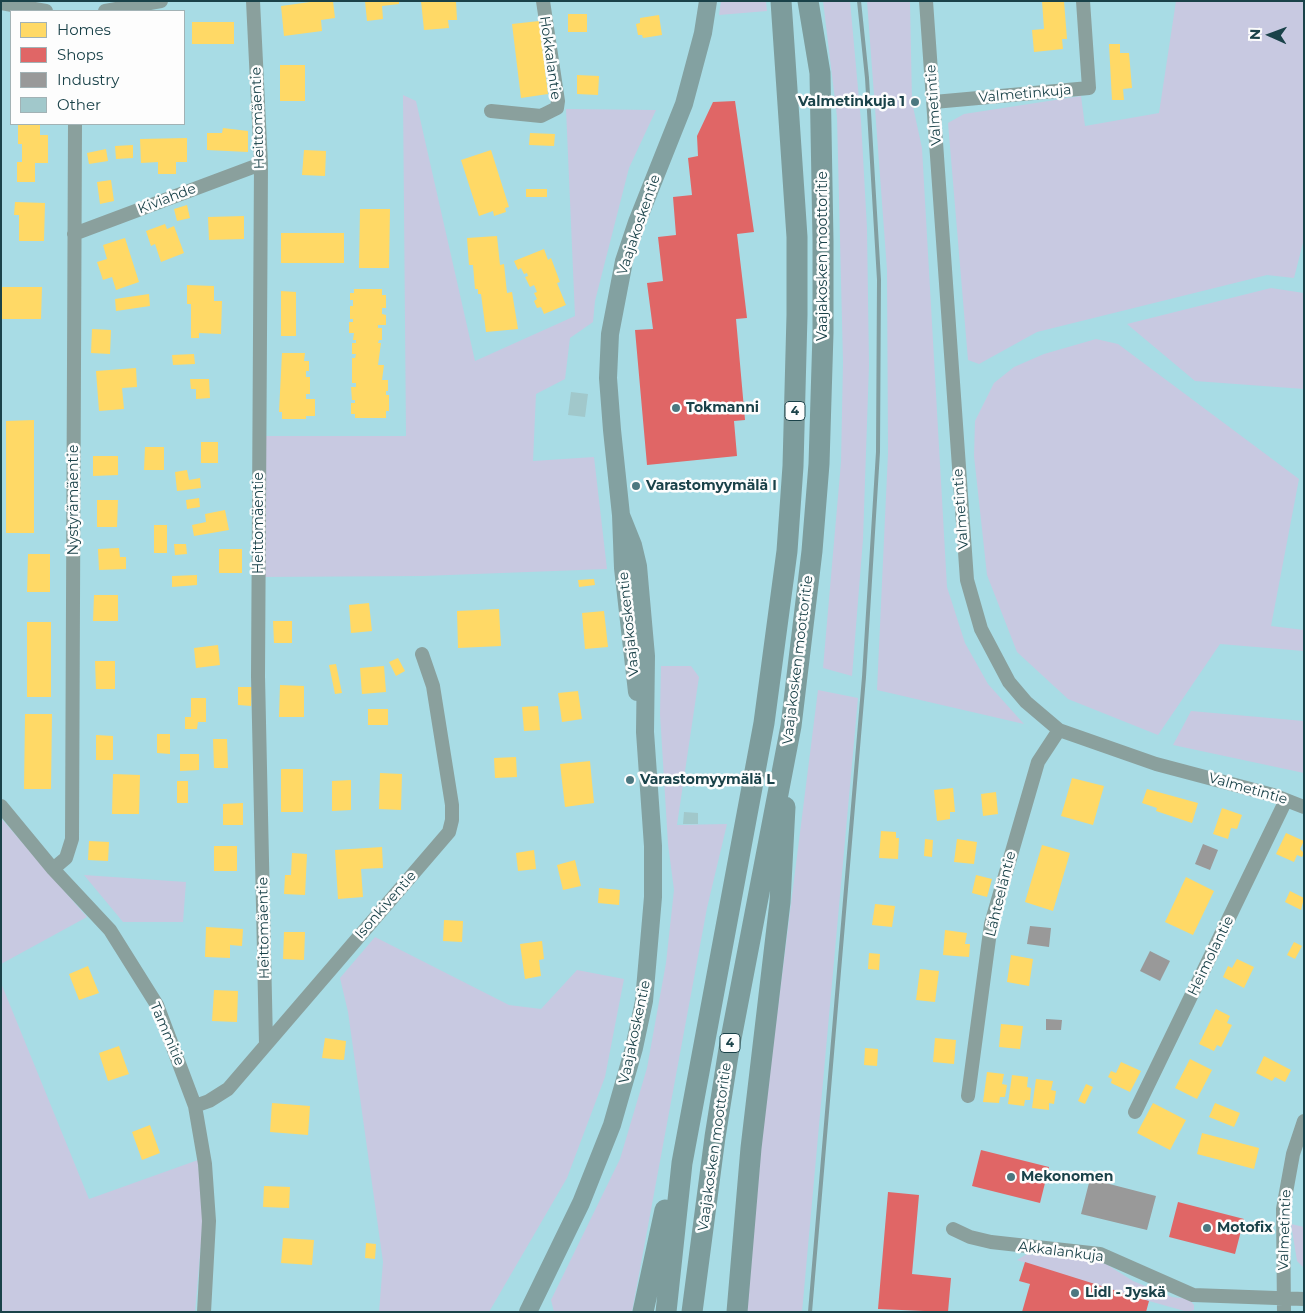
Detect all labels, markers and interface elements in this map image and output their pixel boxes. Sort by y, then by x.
legend [10,10,185,125]
north arrow [1245,10,1295,60]
street label: Hokkalantie [536,15,564,101]
text: Homes [57,20,111,39]
text: N [1246,29,1264,40]
text: Shops [57,45,103,64]
street label: Valmetintie [923,64,945,146]
street label: Heittomäentie [248,67,268,169]
text: Industry [57,70,119,89]
street label: Valmetinkuja [978,82,1072,106]
place label: Valmetinkuja 1 [798,94,905,110]
text: Other [57,95,101,114]
marker: Valmetinkuja 1 [909,96,921,108]
street label: Vaajakosken moottoritie [815,171,831,341]
street label: Vaajakoskentie [614,173,664,277]
street label: Kiviahde [136,180,198,218]
place label: Tokmanni [686,400,759,416]
marker: Tokmanni [670,402,682,414]
road number: 4 [785,402,805,421]
street label: Nystyrämäentie [66,445,82,555]
street label: Valmetintie [950,468,972,550]
street label: Heittomäentie [251,472,267,574]
place label: Varastomyymälä I [646,478,777,494]
marker: Varastomyymälä I [630,480,642,492]
street label: Vaajakoskentie [615,571,643,677]
street label: Vaajakosken moottoritie [779,575,817,745]
street label: Valmetintie [1207,770,1289,808]
place label: Varastomyymälä L [640,772,775,788]
marker: Varastomyymälä L [624,774,636,786]
street label: Lähteeläntie [982,849,1020,939]
street label: Isonkiventie [352,868,420,942]
street label: Heittomäentie [255,877,273,979]
street label: Heimolantie [1184,913,1238,999]
street label: Vaajakoskentie [616,979,654,1085]
street label: Tammitie [146,1000,188,1068]
road number: 4 [720,1034,740,1052]
street label: Vaajakosken moottoritie [695,1062,735,1232]
place label: Mekonomen [1021,1169,1113,1185]
marker: Mekonomen [1005,1171,1017,1183]
street label: Valmetintie [1275,1189,1295,1271]
place label: Motofix [1217,1220,1273,1236]
marker: Motofix [1201,1222,1213,1234]
street label: Akkalankuja [1017,1238,1105,1266]
place label: Lidl - Jyskä [1085,1285,1166,1301]
marker: Lidl - Jyskä [1069,1287,1081,1299]

